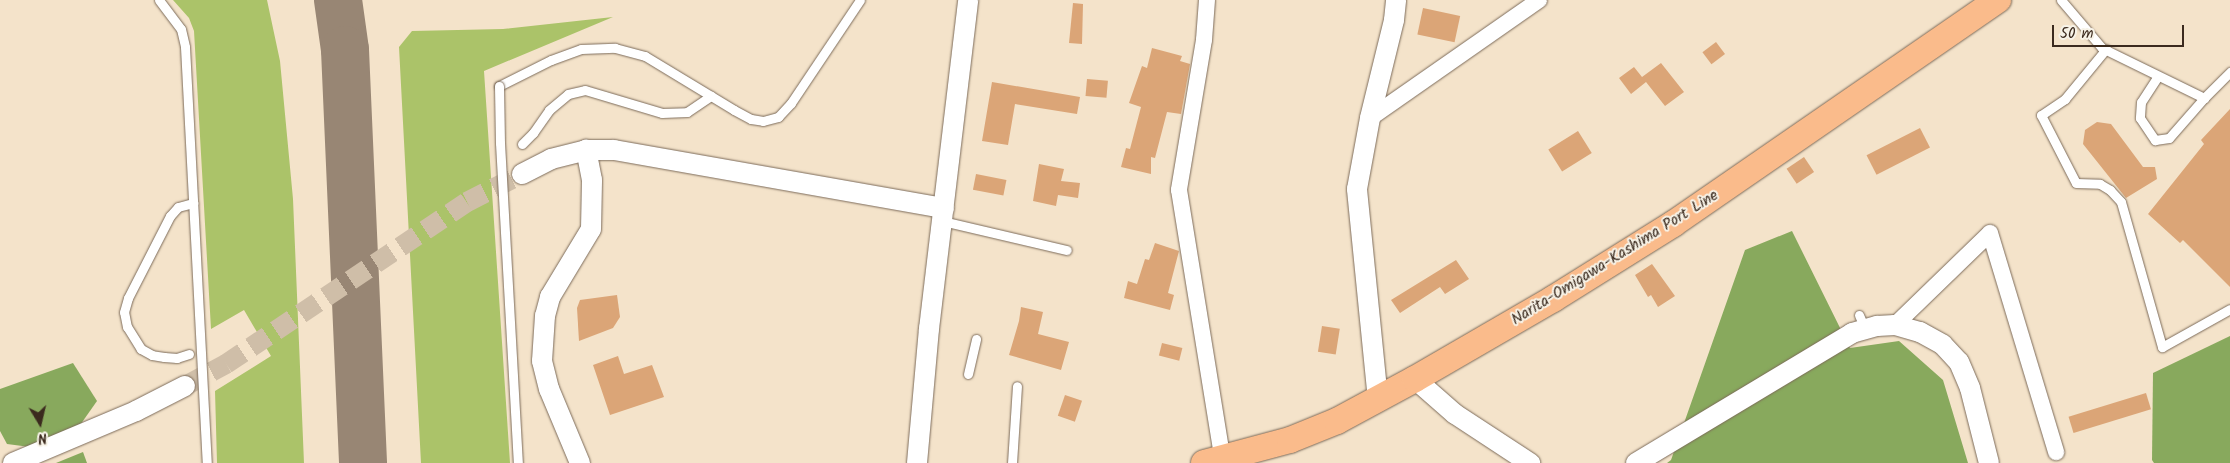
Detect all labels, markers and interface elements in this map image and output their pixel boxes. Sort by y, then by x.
scale bar [2055,15,2188,47]
text: 50 m [2060,22,2094,46]
street label: Narita-Omigawa-Kashima Port Line [1508,186,1722,330]
north arrow [15,398,65,448]
text: N [36,426,48,449]

